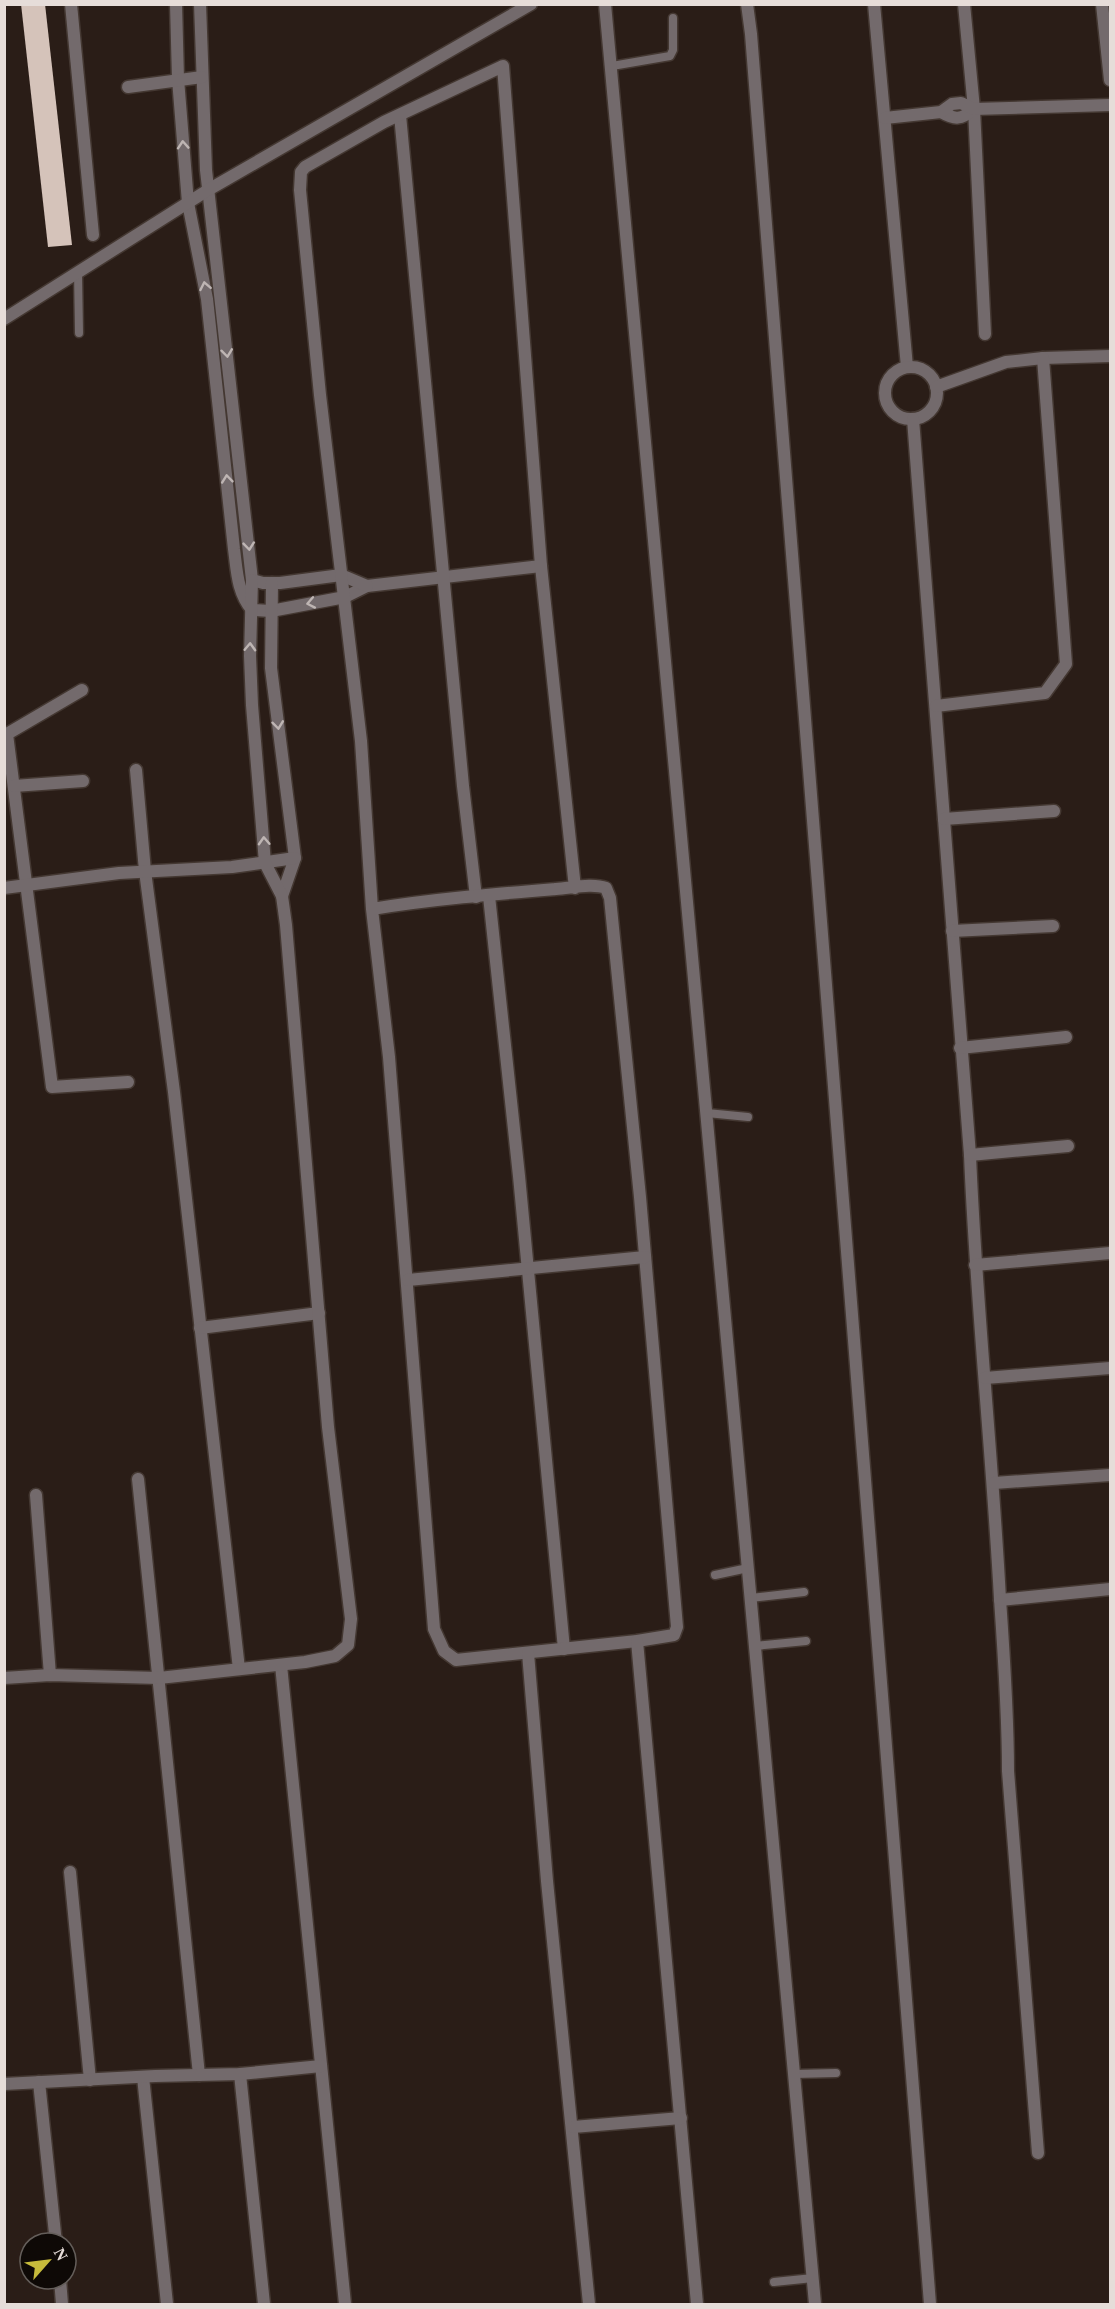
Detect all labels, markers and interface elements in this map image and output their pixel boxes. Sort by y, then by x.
one-way arrow [177,140,190,149]
one-way arrow [199,281,212,291]
one-way arrow [221,348,233,357]
one-way arrow [221,475,234,484]
one-way arrow [243,542,255,551]
one-way arrow [307,596,317,609]
one-way arrow [244,643,257,652]
one-way arrow [271,721,284,730]
one-way arrow [258,837,271,846]
north arrow [18,2231,78,2291]
text: N [51,2245,71,2264]

